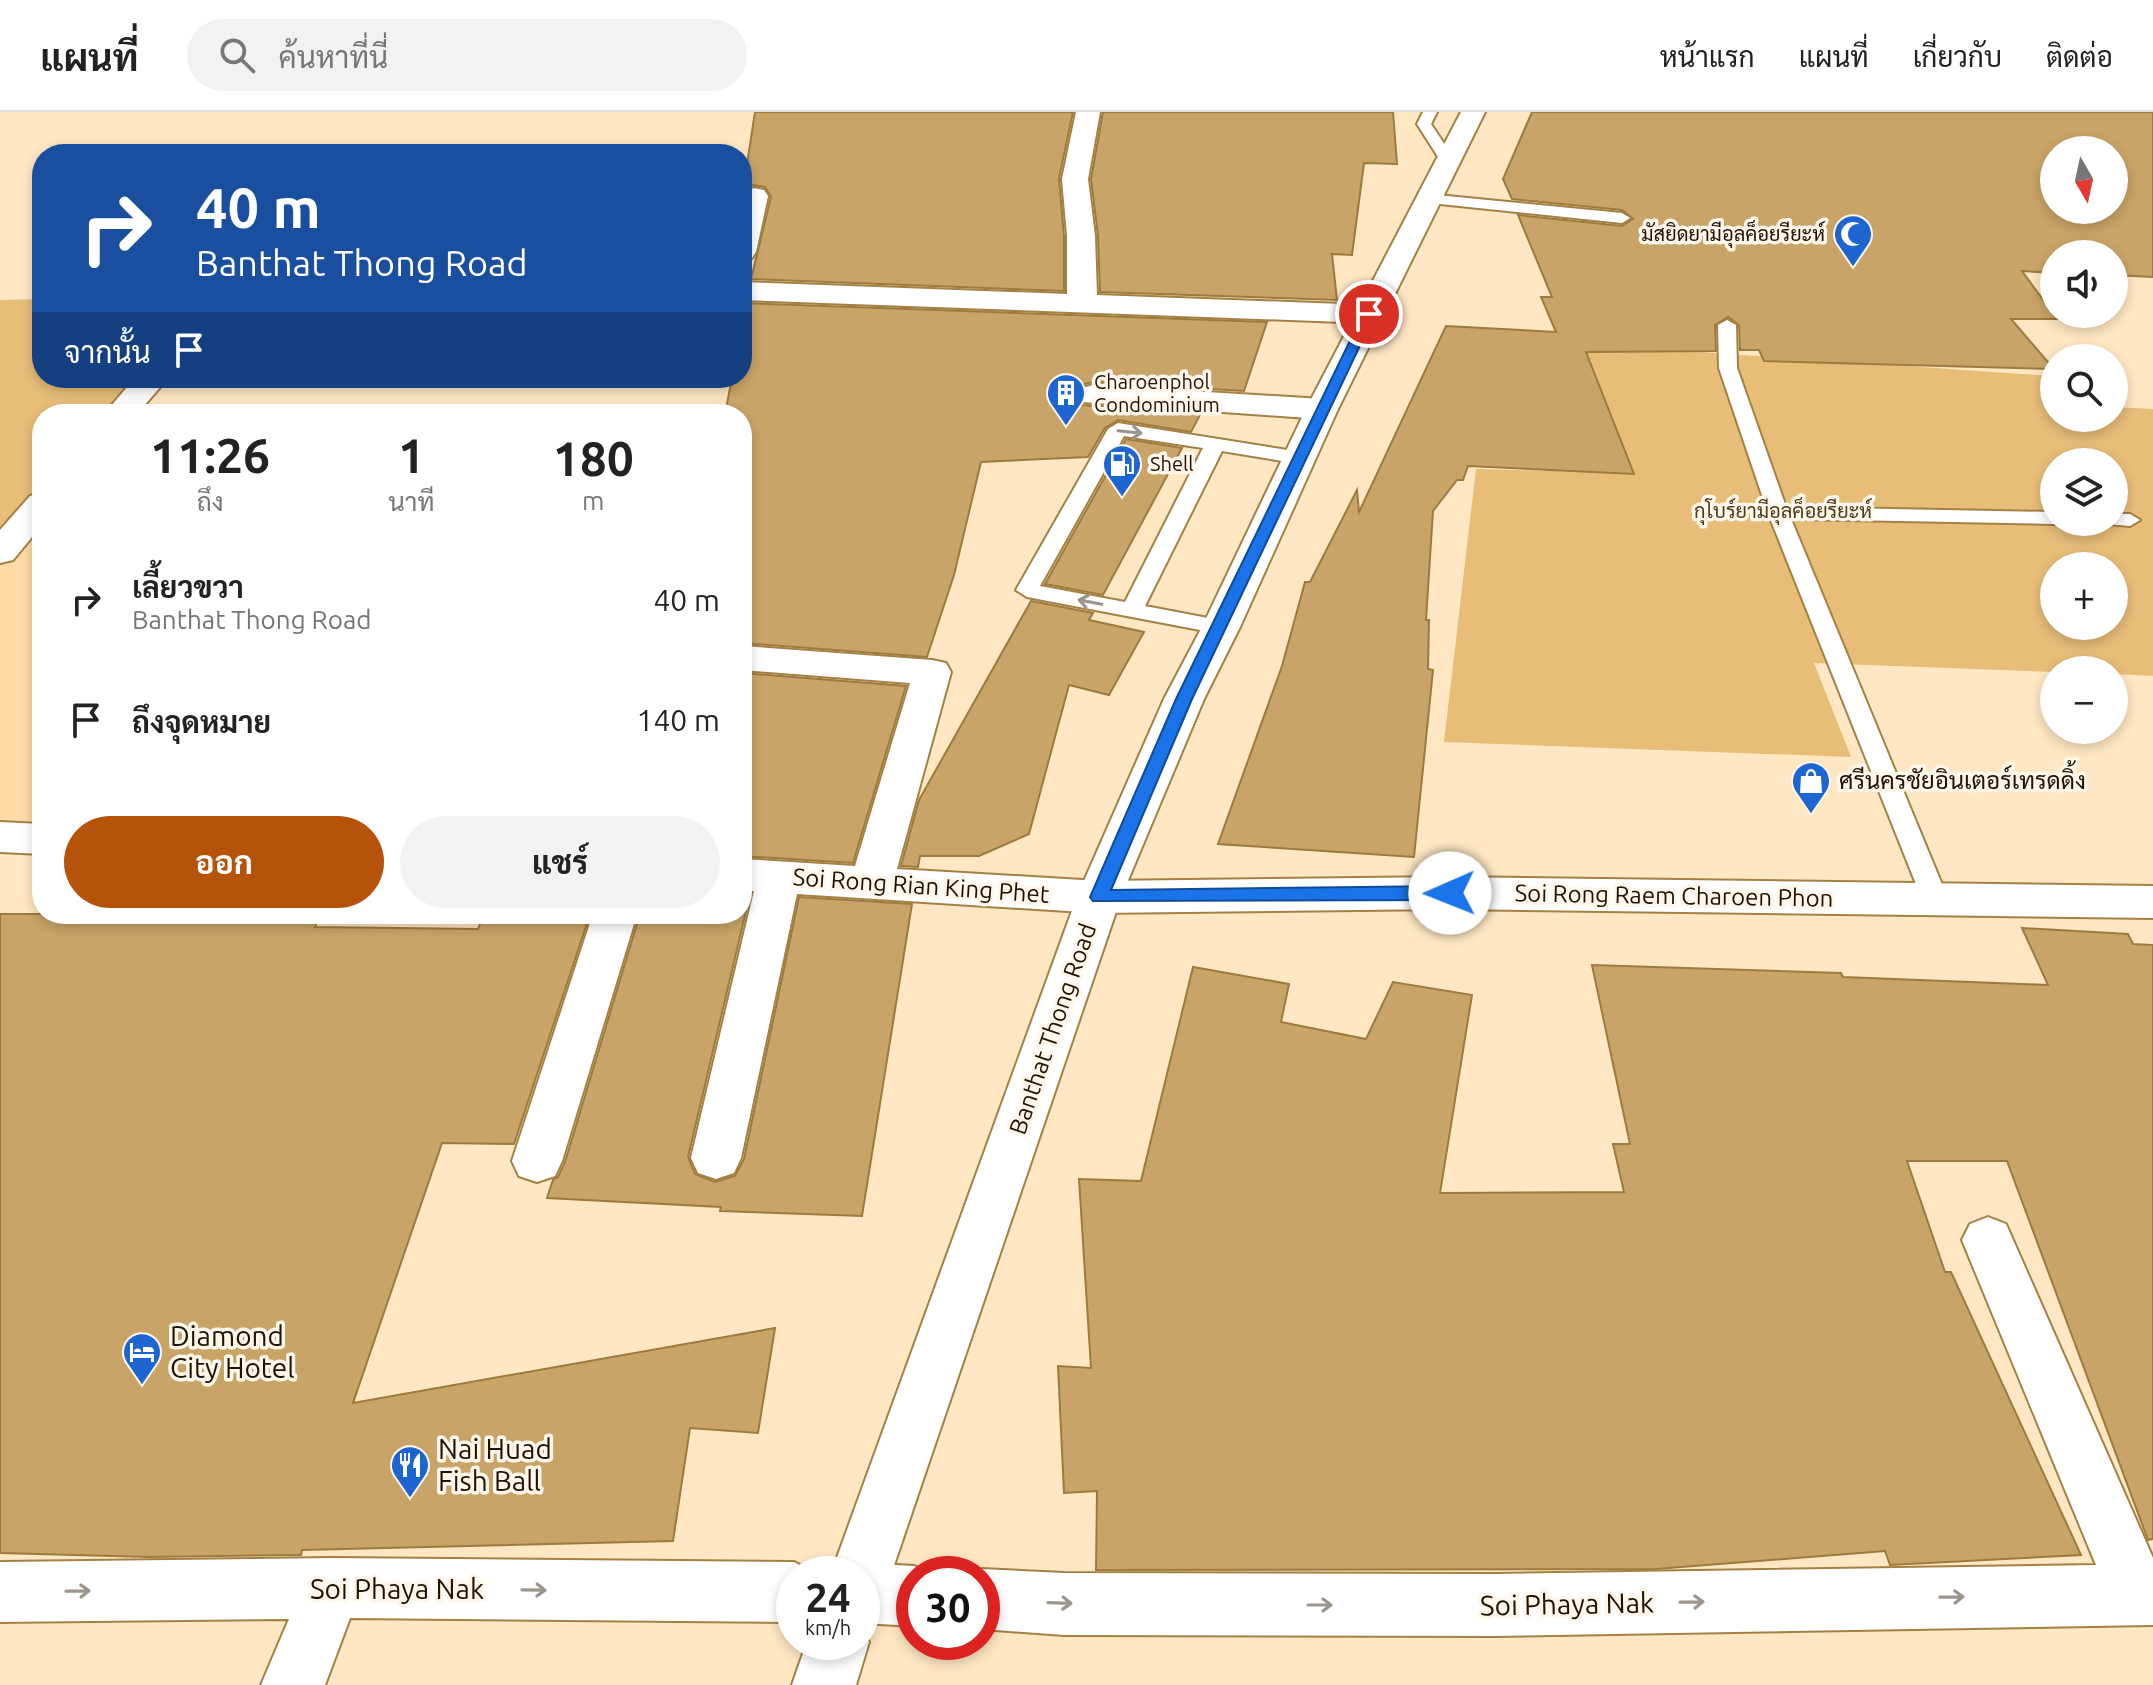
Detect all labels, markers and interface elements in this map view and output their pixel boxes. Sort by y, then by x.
search box [187,19,747,91]
icon: search [215,33,259,77]
text: แผนที่ [40,36,139,78]
text: ค้นหาที่นี่ [279,40,388,74]
text: หน้าแรก [1660,41,1755,72]
text: แผนที่ [1799,41,1869,72]
text: เกี่ยวกับ [1913,41,2002,72]
text: ติดต่อ [2046,41,2113,72]
north arrow [2040,136,2128,224]
map controls [2040,136,2128,744]
icon: right [64,176,168,280]
text: 40 m [196,176,321,239]
mosque icon: มัสยิดยามีอุลค็อยรียะห์ [1832,213,1874,268]
place label: มัสยิดยามีอุลค็อยรียะห์ [1641,219,1825,248]
button: sound [2040,240,2128,328]
text: Banthat Thong Road [196,242,528,283]
pin [1335,280,1403,348]
icon: arrive [1347,292,1391,336]
icon: arrive [167,328,211,372]
text: จากนั้น [64,335,151,369]
button: search [2040,344,2128,432]
place label: Charoenphol Condominium [1094,370,1220,416]
building icon: Charoenphol Condominium [1045,372,1087,427]
one-way arrow [1117,425,1143,440]
text: 11:26 [150,428,270,482]
text: 1 [398,428,425,482]
text: 180 [553,431,634,485]
fuel station icon: Shell [1101,443,1143,498]
button: layers [2040,448,2128,536]
place label: Shell [1150,452,1193,475]
text: m [582,486,604,515]
text: ถึง [197,487,224,516]
text: นาที [388,487,435,516]
park label: กุโบร์ยามีอุลค็อยรียะห์ [1694,496,1872,525]
button: + [2040,552,2128,640]
text: เลี้ยวขวา [132,570,244,604]
icon: right [64,578,108,622]
text: 40 m [653,583,720,617]
one-way arrow [1077,594,1103,609]
text: Banthat Thong Road [132,605,372,634]
button: − [2040,656,2128,744]
icon: arrive [64,698,108,742]
text: 140 m [636,703,720,737]
text: ถึงจุดหมาย [132,705,271,739]
shop icon: ศรีนครชัยอินเตอร์เทรดดิ้ง [1790,760,1832,815]
place label: ศรีนครชัยอินเตอร์เทรดดิ้ง [1839,760,2086,794]
button: ออก [64,816,384,908]
button: แชร์ [400,816,720,908]
position arrow [1408,851,1492,935]
street label: Soi Rong Rian King Phet [792,863,1051,908]
street label: Soi Rong Raem Charoen Phon [1514,879,1834,912]
street label: Banthat Thong Road [1004,920,1101,1138]
place label: Diamond City Hotel [170,1320,295,1383]
hotel icon: Diamond City Hotel [121,1331,163,1386]
place label: Nai Huad Fish Ball [438,1433,552,1496]
restaurant icon: Nai Huad Fish Ball [389,1444,431,1499]
speed limit sign: 30 [896,1556,1000,1660]
street label: Soi Phaya Nak [310,1573,484,1604]
text: 24 [805,1575,851,1620]
one-way arrow [520,1582,547,1597]
one-way arrow [64,1583,91,1598]
street label: Soi Phaya Nak [1480,1586,1654,1621]
one-way arrow [1938,1590,1965,1605]
one-way arrow [1678,1594,1705,1610]
one-way arrow [1046,1596,1073,1611]
one-way arrow [1306,1597,1333,1613]
text: km/h [805,1616,851,1639]

